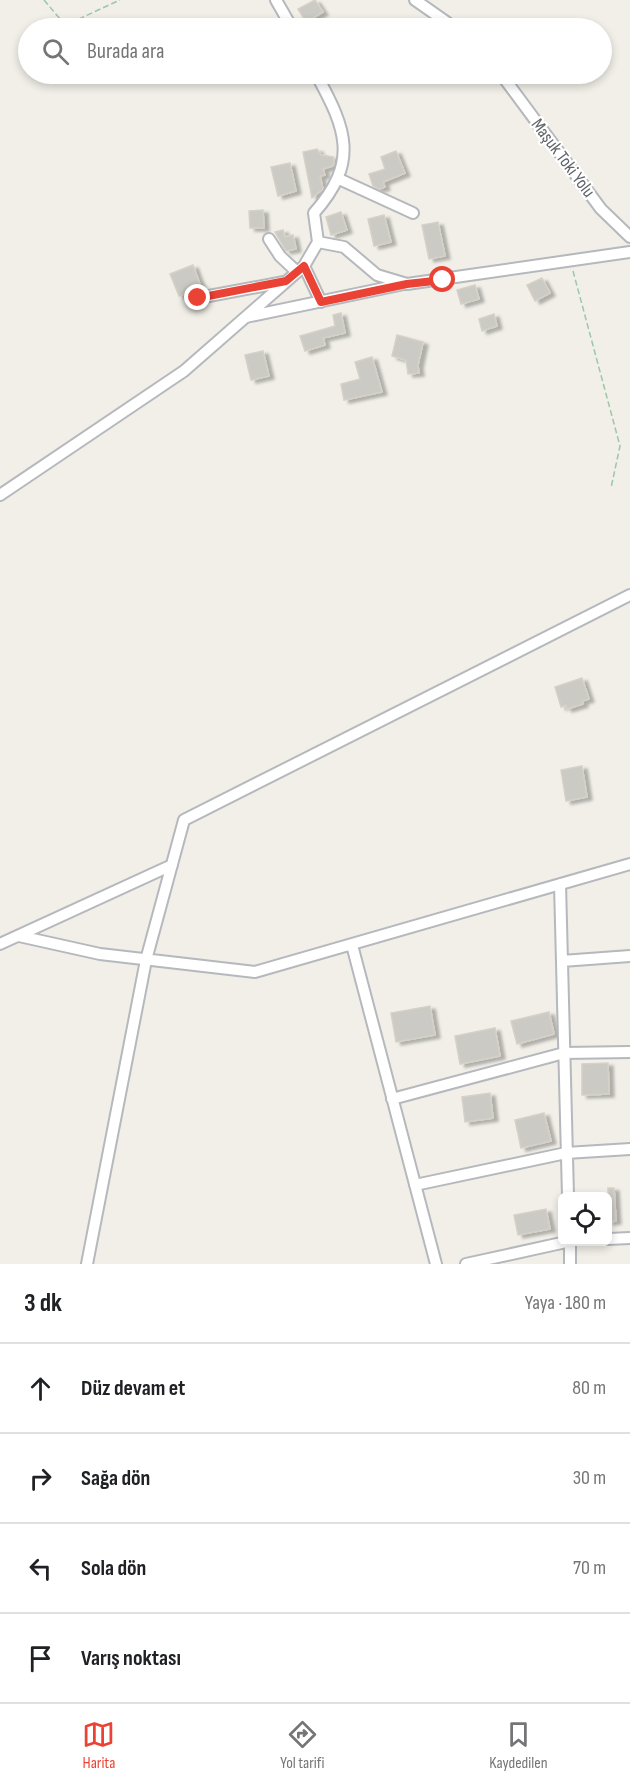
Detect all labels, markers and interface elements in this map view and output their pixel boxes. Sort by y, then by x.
search box [18,18,612,84]
icon: search [39,35,72,68]
text: Burada ara [87,38,164,65]
street label: Maşuk Toki Yolu [527,115,599,201]
route start [429,266,455,292]
route end [184,284,210,310]
map controls [558,1192,612,1246]
button: locate [558,1192,612,1246]
text: 3 dk [24,1288,62,1319]
text: Yaya · 180 m [525,1291,606,1315]
icon: ahead [24,1372,57,1405]
text: Düz devam et [81,1375,185,1402]
text: 80 m [572,1376,606,1400]
icon: right [24,1462,57,1495]
text: Sağa dön [81,1465,150,1492]
text: 30 m [573,1466,606,1490]
icon: left [24,1552,57,1585]
text: Sola dön [81,1555,146,1582]
text: 70 m [573,1556,606,1580]
icon: arrive [24,1642,57,1675]
text: Varış noktası [81,1645,181,1672]
tab: Harita [82,1718,115,1773]
tab: Yol tarifi [280,1718,324,1773]
tab: Kaydedilen [489,1718,548,1773]

